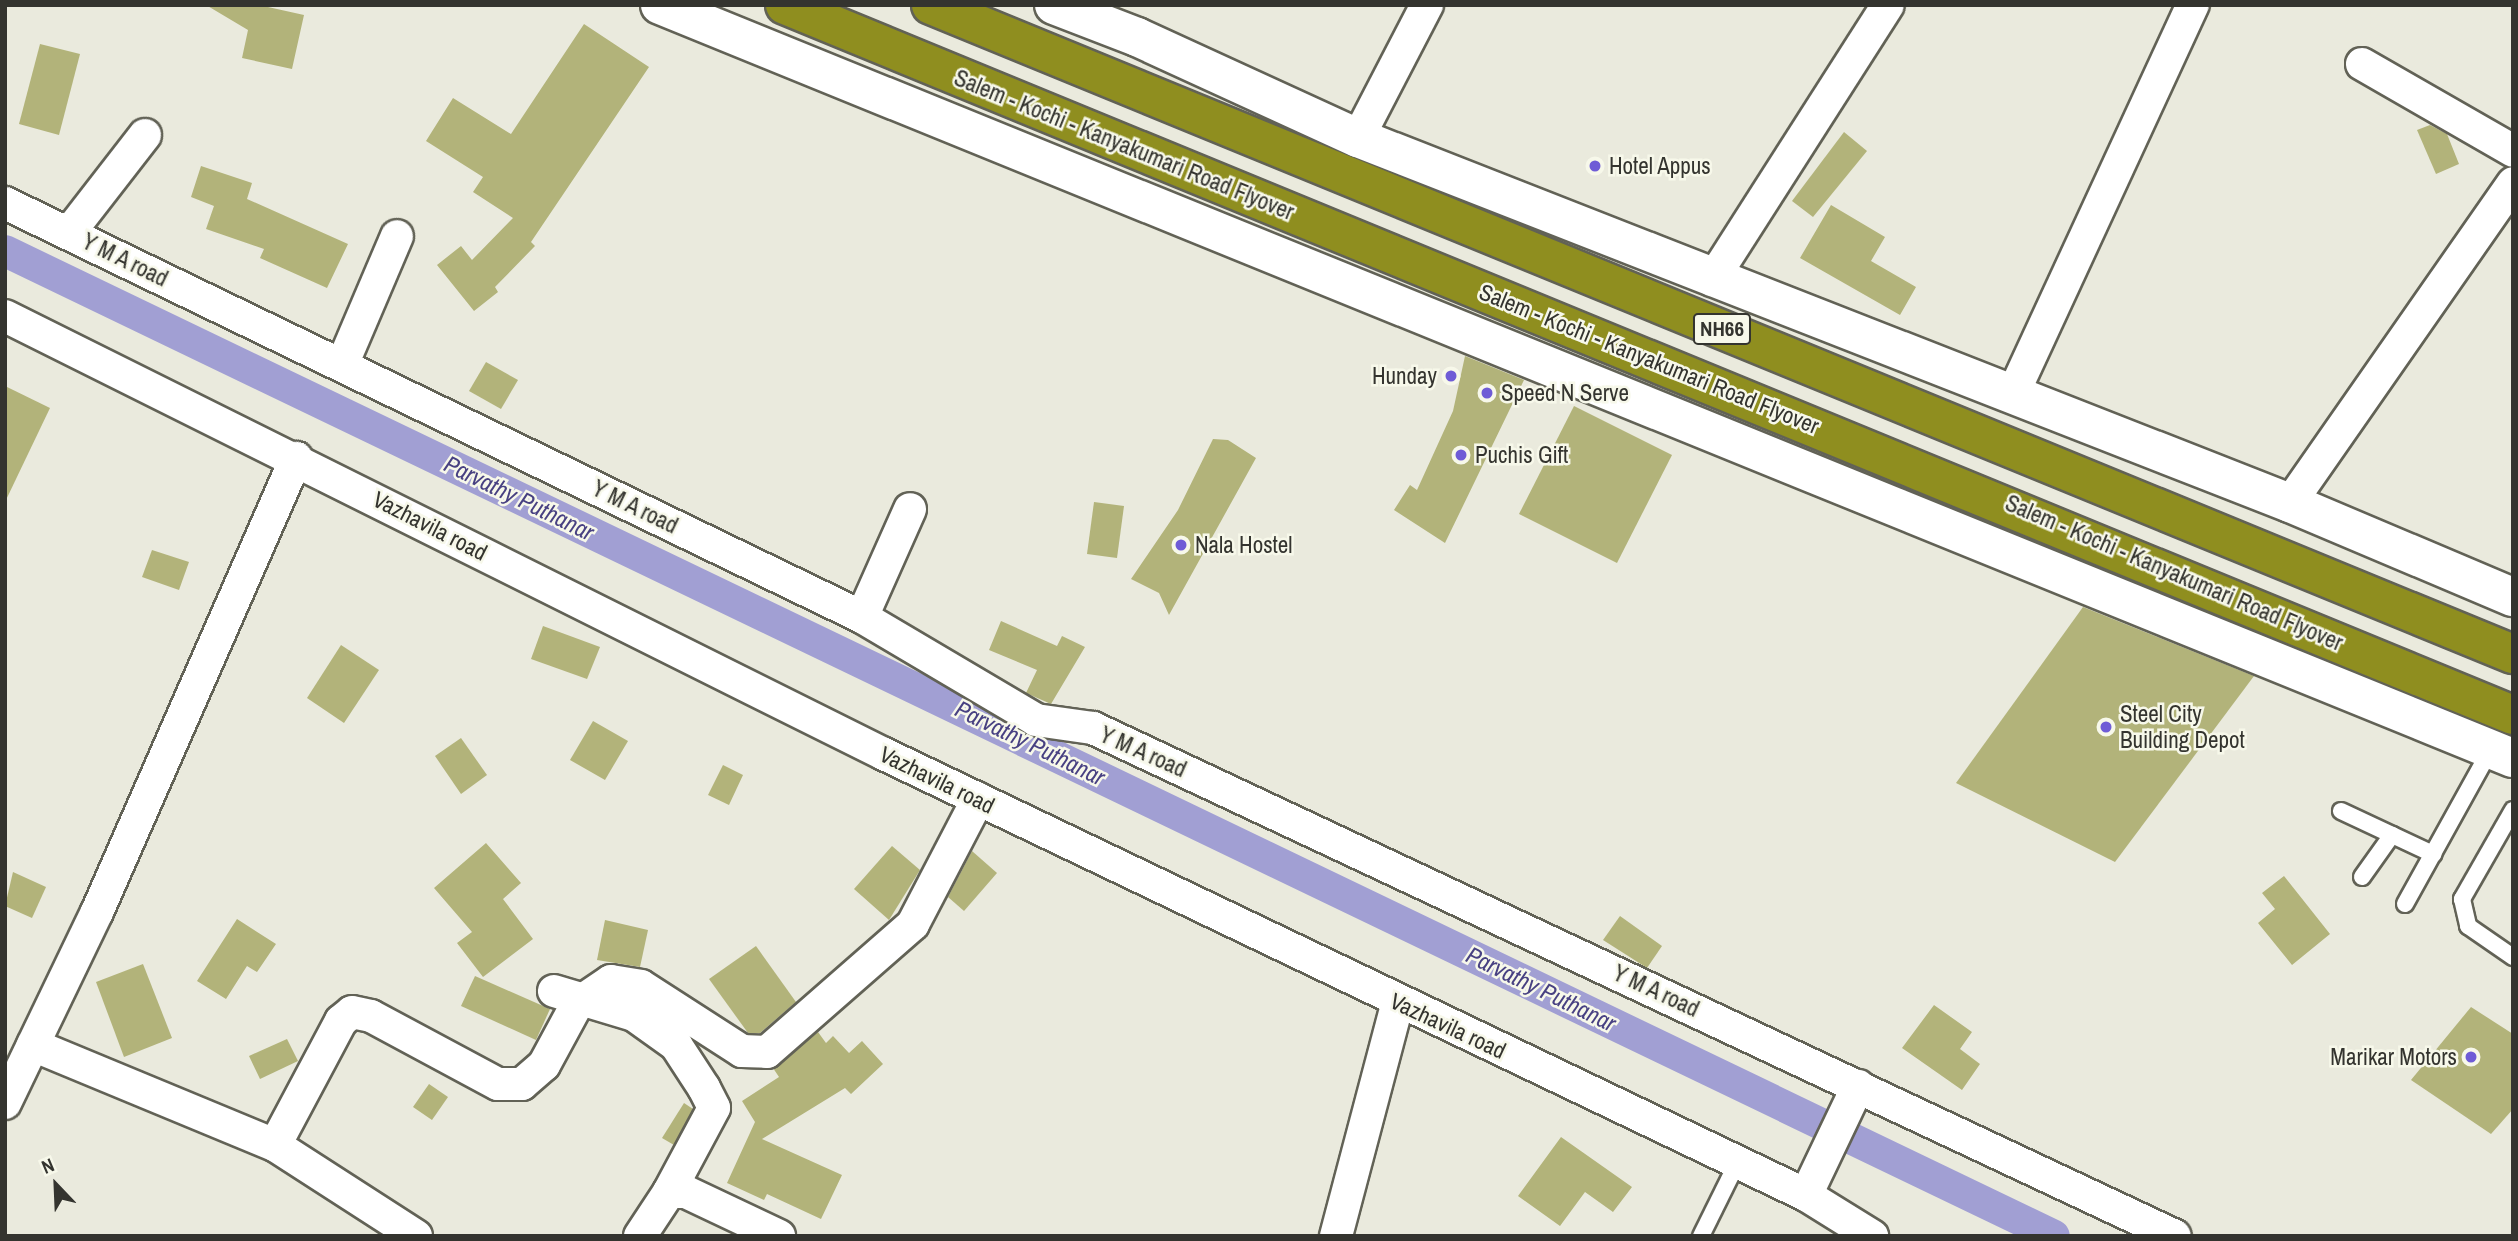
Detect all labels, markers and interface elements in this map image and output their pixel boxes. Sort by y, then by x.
street label: Salem - Kochi - Kanyakumari Road Flyover [950,64,1298,226]
place label: Hotel Appus [1609,152,1712,180]
marker: Hotel Appus [1587,158,1603,174]
street label: Y M A road [77,227,173,293]
street label: Salem - Kochi - Kanyakumari Road Flyover [1475,278,1823,440]
road number: NH66 [1692,312,1752,346]
place label: Hunday [1372,362,1437,390]
marker: Hunday [1443,368,1459,384]
place label: Speed N Serve [1501,379,1629,407]
marker: Speed N Serve [1479,385,1495,401]
place label: Puchis Gift [1475,441,1568,469]
marker: Puchis Gift [1453,447,1469,463]
water label: Parvathy Puthanar [439,449,599,547]
street label: Y M A road [587,474,683,540]
street label: Vazhavila road [368,485,492,567]
street label: Salem - Kochi - Kanyakumari Road Flyover [2001,489,2347,657]
place label: Nala Hostel [1195,531,1292,559]
marker: Nala Hostel [1173,537,1189,553]
water label: Parvathy Puthanar [950,694,1110,792]
place label: Steel City Building Depot [2120,700,2245,754]
marker: Steel City Building Depot [2098,719,2114,735]
street label: Y M A road [1094,720,1192,784]
street label: Vazhavila road [875,740,999,820]
water label: Parvathy Puthanar [1461,940,1621,1038]
street label: Y M A road [1607,959,1705,1023]
street label: Vazhavila road [1386,987,1510,1065]
place label: Marikar Motors [2330,1043,2457,1071]
marker: Marikar Motors [2463,1049,2479,1065]
north arrow [21,1150,91,1220]
text: N [38,1152,58,1180]

